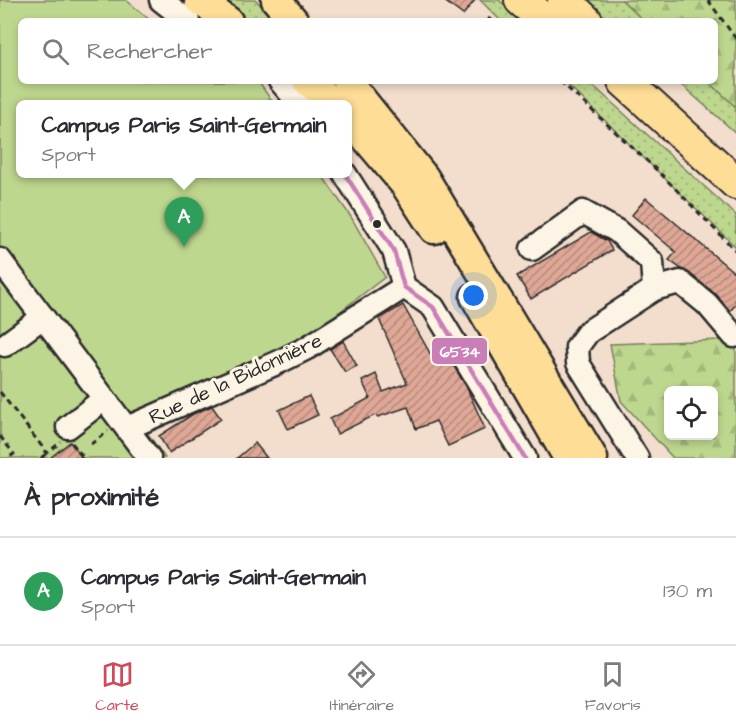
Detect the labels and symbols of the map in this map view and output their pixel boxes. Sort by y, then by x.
pin: A [164,198,204,247]
unlabelled marker [371,218,383,230]
your location [459,281,488,310]
street label: Rue de la Bidonnière [144,326,327,431]
line badge: 6534 [431,337,488,365]
text: 6534 [440,341,480,363]

